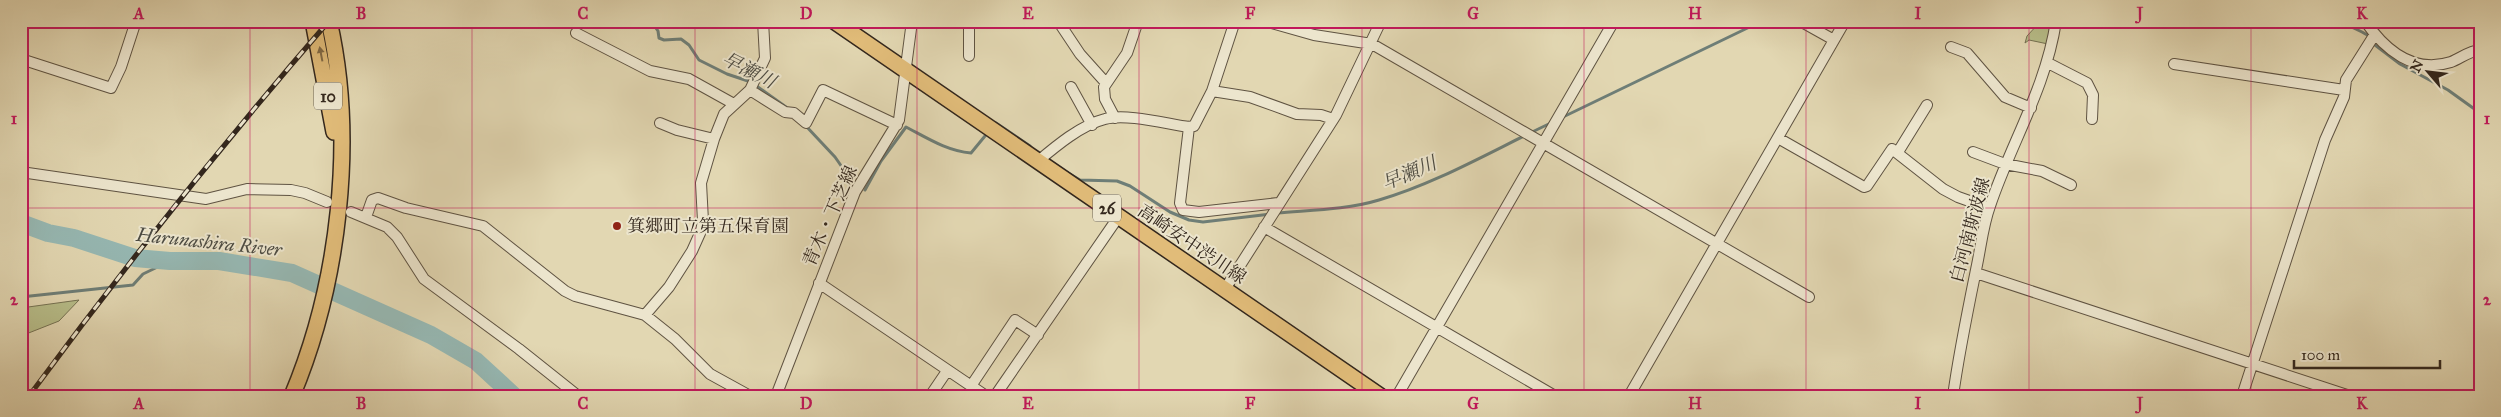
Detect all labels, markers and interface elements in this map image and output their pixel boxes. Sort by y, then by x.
text: A [133,4,145,23]
text: B [356,4,366,23]
text: C [578,4,589,23]
text: D [800,4,813,23]
text: E [1022,4,1034,23]
text: F [1245,4,1256,23]
text: G [1467,4,1479,23]
text: H [1688,4,1702,23]
text: I [1915,4,1922,23]
text: J [2135,4,2144,24]
text: K [2356,4,2368,23]
one-way arrow [316,45,324,61]
water label: 早瀬川 [718,47,781,94]
north arrow [2404,48,2454,98]
text: N [2407,57,2427,75]
road number: 10 [314,82,342,110]
text: 1 [11,109,18,128]
text: 1 [2484,109,2491,128]
water label: 早瀬川 [1378,150,1442,195]
street label: 青木・下芝線 [798,162,862,270]
street label: 白河南斯波線 [1945,175,1995,285]
road number: 26 [1093,194,1121,222]
street label: 高崎安中渋川線 [1134,200,1250,288]
place label: 箕郷町立第五保育園 [627,215,789,237]
marker: 箕郷町立第五保育園 [611,220,623,232]
water label: Harunashira River [134,223,284,261]
text: 2 [10,290,19,309]
text: 2 [2483,290,2492,309]
scale bar [2294,337,2440,369]
text: 100 m [2301,346,2341,364]
text: A [133,394,145,413]
text: B [356,394,366,413]
text: C [578,394,589,413]
text: D [800,394,813,413]
text: E [1022,394,1034,413]
text: F [1245,394,1256,413]
text: G [1467,394,1479,413]
text: H [1688,394,1702,413]
text: I [1915,394,1922,413]
text: J [2135,394,2144,414]
text: K [2356,394,2368,413]

